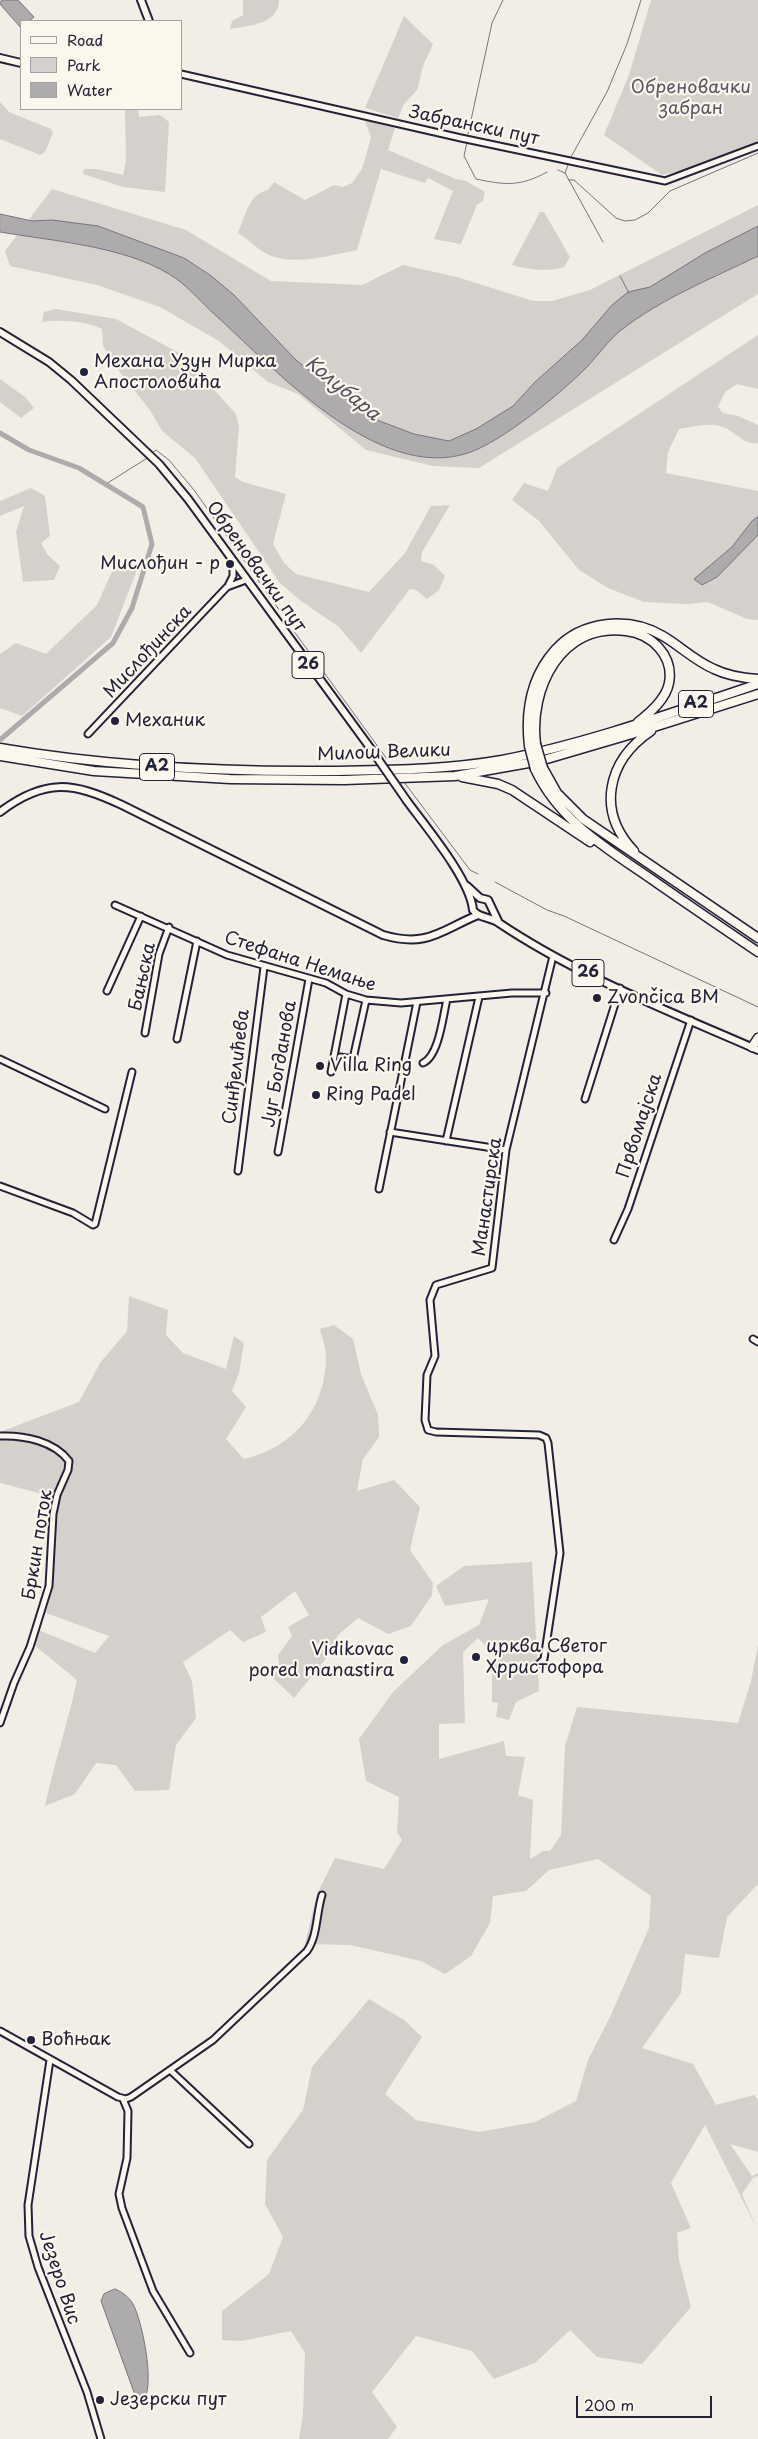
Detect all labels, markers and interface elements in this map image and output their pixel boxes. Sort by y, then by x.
legend [20,20,182,110]
text: Road [67,28,103,51]
text: Park [67,53,101,76]
park label: Обреновачки забран [631,77,751,120]
text: Water [67,78,112,101]
street label: Забрански пут [407,102,541,150]
place label: Механа Узун Мирка Апостоловића [94,351,277,394]
water label: Колубара [300,352,384,426]
marker: Механа Узун Мирка Апостоловића [78,366,90,378]
street label: Обреновачки пут [201,497,311,637]
place label: Мислођин - р [100,553,220,575]
marker: Мислођин - р [224,558,236,570]
street label: Мислођинска [99,601,197,703]
road number: 26 [292,652,324,678]
road number: A2 [678,691,714,718]
place label: Механик [125,710,205,732]
marker: Механик [109,715,121,727]
street label: Милош Велики [317,740,451,766]
road number: A2 [140,754,174,780]
street label: Стефана Немање [221,927,379,997]
street label: Бањска [125,941,161,1013]
road number: 26 [572,960,604,986]
place label: Zvončica BM [607,987,719,1009]
marker: Zvončica BM [591,992,603,1004]
street label: Југ Богданова [258,999,302,1129]
street label: Синђелићева [219,1008,255,1126]
place label: Villa Ring [330,1055,412,1077]
marker: Villa Ring [314,1060,326,1072]
street label: Првомајска [613,1071,667,1181]
place label: Ring Padel [326,1084,416,1106]
marker: Ring Padel [310,1089,322,1101]
street label: Манастирска [469,1136,507,1258]
street label: Бркин поток [19,1488,57,1602]
place label: црква Светог Хрристофора [486,1636,607,1678]
place label: Vidikovac pored manastira [249,1639,394,1682]
marker: црква Светог Хрристофора [470,1651,482,1663]
marker: Vidikovac pored manastira [398,1654,410,1666]
place label: Воћњак [41,2029,111,2051]
marker: Воћњак [25,2034,37,2046]
street label: Језеро Вис [34,2229,84,2327]
scale bar [578,2386,714,2418]
place label: Језерски пут [110,2389,227,2411]
text: 200 m [584,2393,634,2416]
marker: Језерски пут [94,2394,106,2406]

